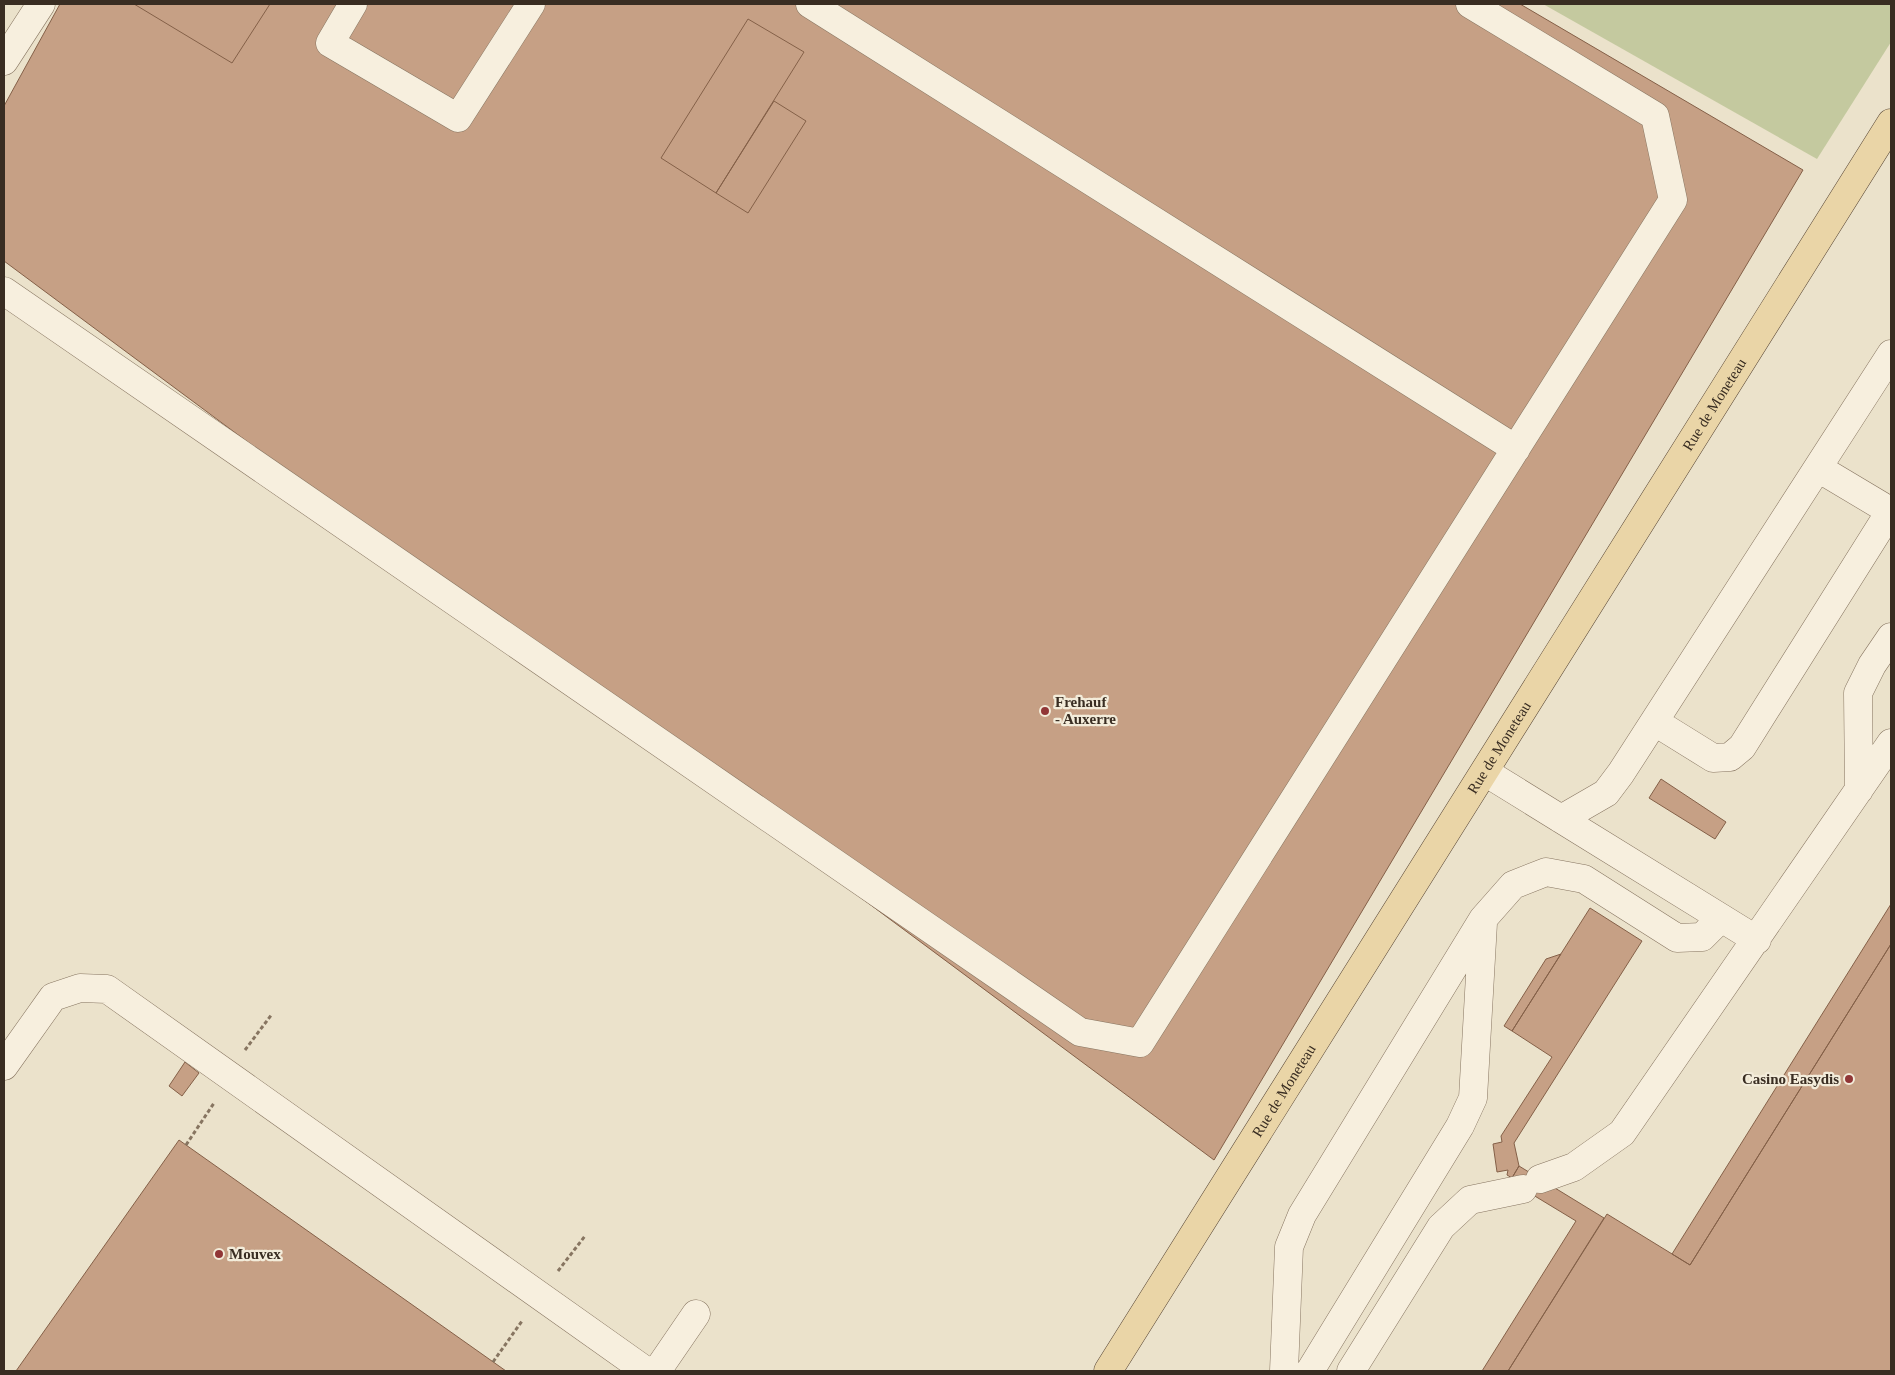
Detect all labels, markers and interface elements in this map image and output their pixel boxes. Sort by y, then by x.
street label: Rue de Moneteau [1679,355,1750,454]
place label: Frehauf - Auxerre [1055,694,1116,727]
street label: Rue de Moneteau [1464,698,1534,797]
marker: Frehauf - Auxerre [1039,705,1051,717]
street label: Rue de Moneteau [1249,1041,1319,1140]
place label: Casino Easydis [1742,1071,1839,1087]
marker: Casino Easydis [1843,1073,1855,1085]
place label: Mouvex [229,1246,281,1262]
marker: Mouvex [213,1248,225,1260]

